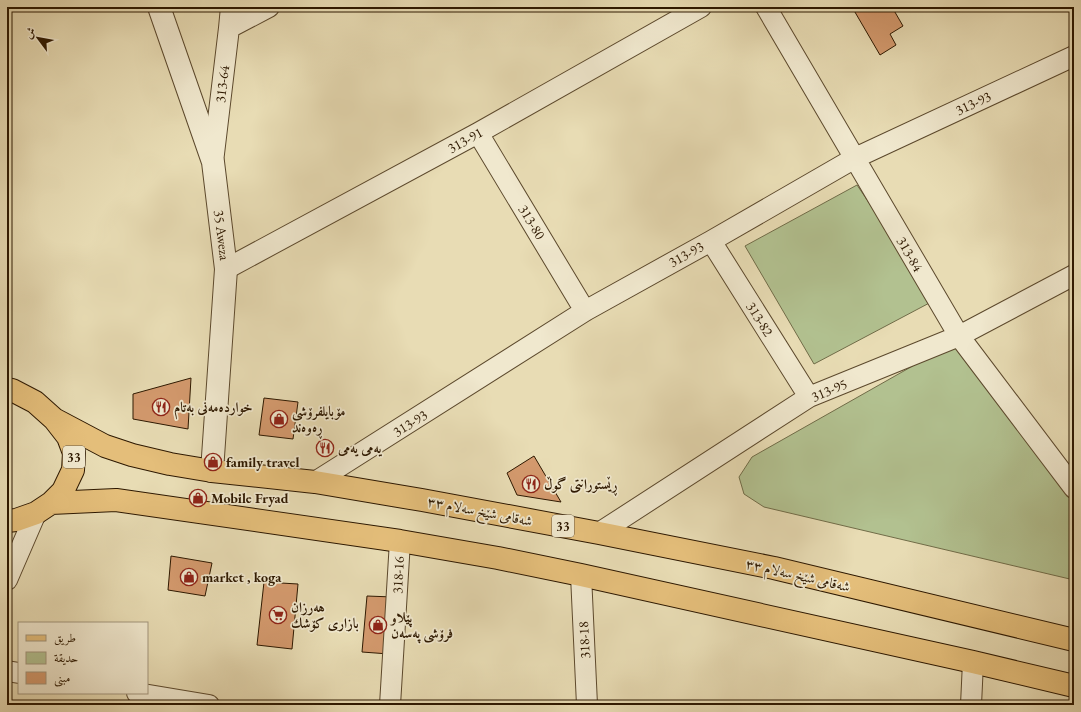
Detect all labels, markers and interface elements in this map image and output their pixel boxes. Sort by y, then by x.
north arrow [18,18,58,58]
text: ش [21,24,38,41]
street label: 313-64 [211,64,233,104]
street label: 313-93 [952,87,994,119]
street label: 313-91 [444,123,486,157]
street label: 313-80 [515,201,549,243]
street label: 35 Aweza [210,209,234,262]
street label: 313-84 [893,233,927,275]
street label: 313-93 [665,237,707,271]
street label: 313-82 [742,298,778,340]
street label: 313-95 [808,374,850,406]
restaurant icon: خواردەمەنی بەتام [151,397,171,417]
place label: خواردەمەنی بەتام [174,398,253,420]
place label: مۆبایلفرۆشی ڕەوەند [292,402,345,440]
street label: 313-93 [389,405,431,441]
shop icon: مۆبایلفرۆشی ڕەوەند [269,409,289,429]
restaurant icon: یەمی یەمی [315,438,335,458]
place label: یەمی یەمی [337,439,383,457]
road number: 33 [63,446,85,468]
shop icon: family travel [203,452,223,472]
place label: family travel [226,453,299,471]
restaurant icon: ڕێستورانتی گوڵ [521,474,541,494]
place label: ڕێستورانتی گوڵ [544,475,618,497]
shop icon: Mobile Fryad [188,488,208,508]
place label: Mobile Fryad [211,489,289,507]
street label: شەقامی شێخ سەلام ٣٣ [425,492,534,534]
road number: 33 [552,515,574,537]
street label: شەقامی شێخ سەلام ٣٣ [743,554,852,600]
street label: 318-16 [388,556,408,594]
shop icon: market , koga [179,567,199,587]
place label: market , koga [202,568,282,586]
place label: هەرزان بازاری کۆشك [291,598,359,632]
supermarket icon: هەرزان بازاری کۆشك [268,605,288,625]
place label: پێلاو فرۆشی پەسەن [389,608,453,644]
shop icon: پێلاو فرۆشی پەسەن [368,615,388,635]
street label: 318-18 [574,621,594,659]
legend [18,622,148,694]
text: طريق [54,630,76,646]
text: حديقة [54,650,78,666]
text: مبنى [54,670,70,687]

